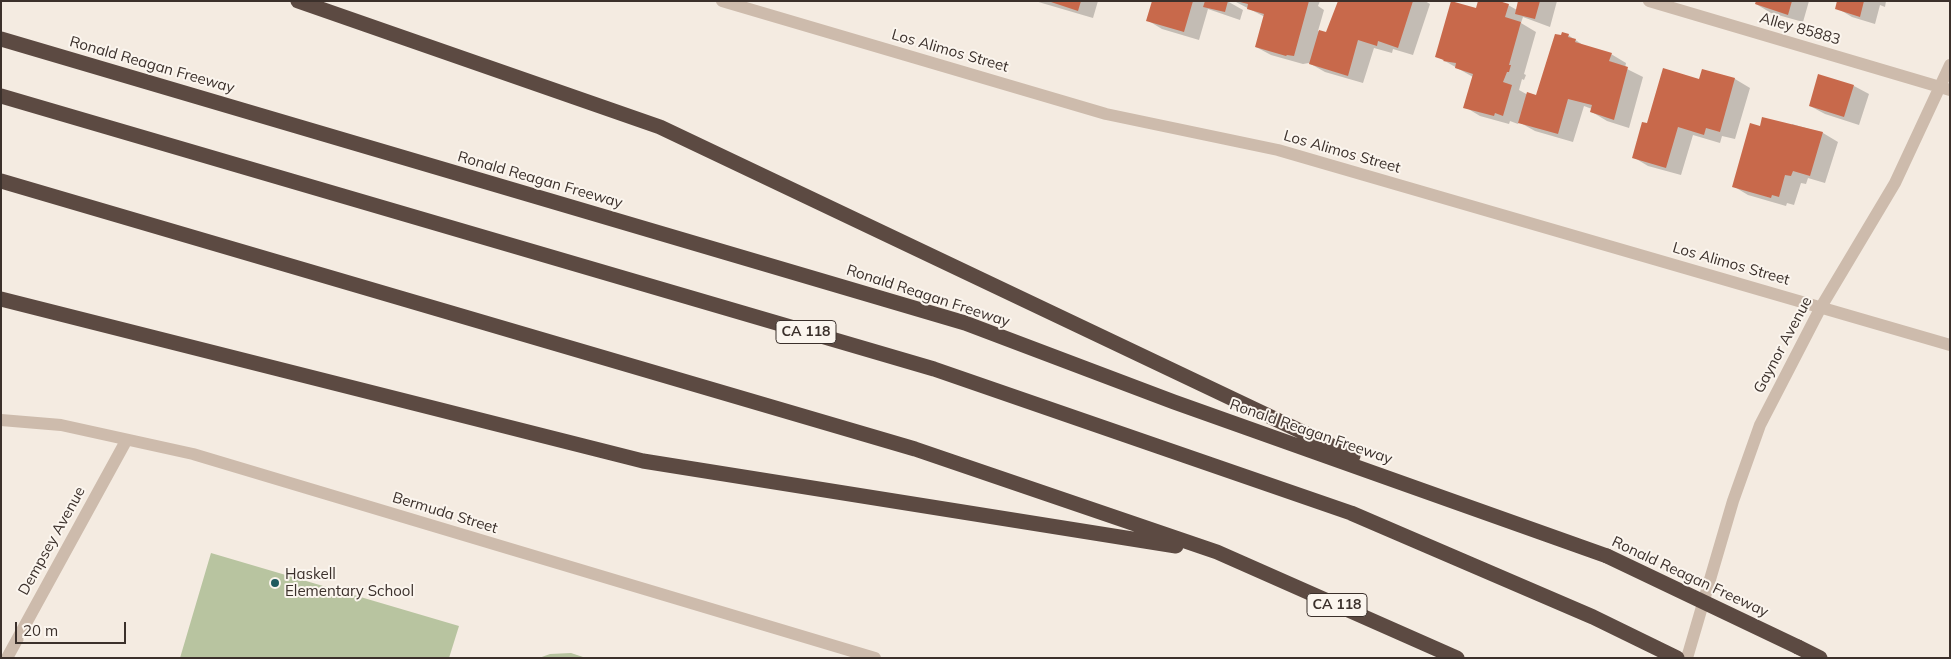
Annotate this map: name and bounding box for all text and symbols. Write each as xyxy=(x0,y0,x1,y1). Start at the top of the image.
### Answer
street label: Alley 85883 xyxy=(1758,9,1842,49)
street label: Los Alimos Street xyxy=(889,26,1011,76)
street label: Ronald Reagan Freeway xyxy=(67,33,237,97)
street label: Los Alimos Street xyxy=(1281,127,1403,177)
street label: Ronald Reagan Freeway xyxy=(455,148,625,212)
street label: Los Alimos Street xyxy=(1670,239,1792,289)
street label: Ronald Reagan Freeway xyxy=(844,261,1012,331)
street label: Gaynor Avenue xyxy=(1750,294,1816,396)
road number: CA 118 xyxy=(776,321,836,344)
street label: Ronald Reagan Freeway xyxy=(1227,396,1395,468)
street label: Dempsey Avenue xyxy=(15,484,89,598)
street label: Bermuda Street xyxy=(390,488,500,538)
street label: Ronald Reagan Freeway xyxy=(1609,533,1771,621)
place label: Haskell Elementary School xyxy=(285,565,414,600)
marker: Haskell Elementary School xyxy=(269,577,281,589)
road number: CA 118 xyxy=(1307,594,1367,616)
scale bar xyxy=(18,612,129,644)
text: 20 m xyxy=(23,621,58,640)

